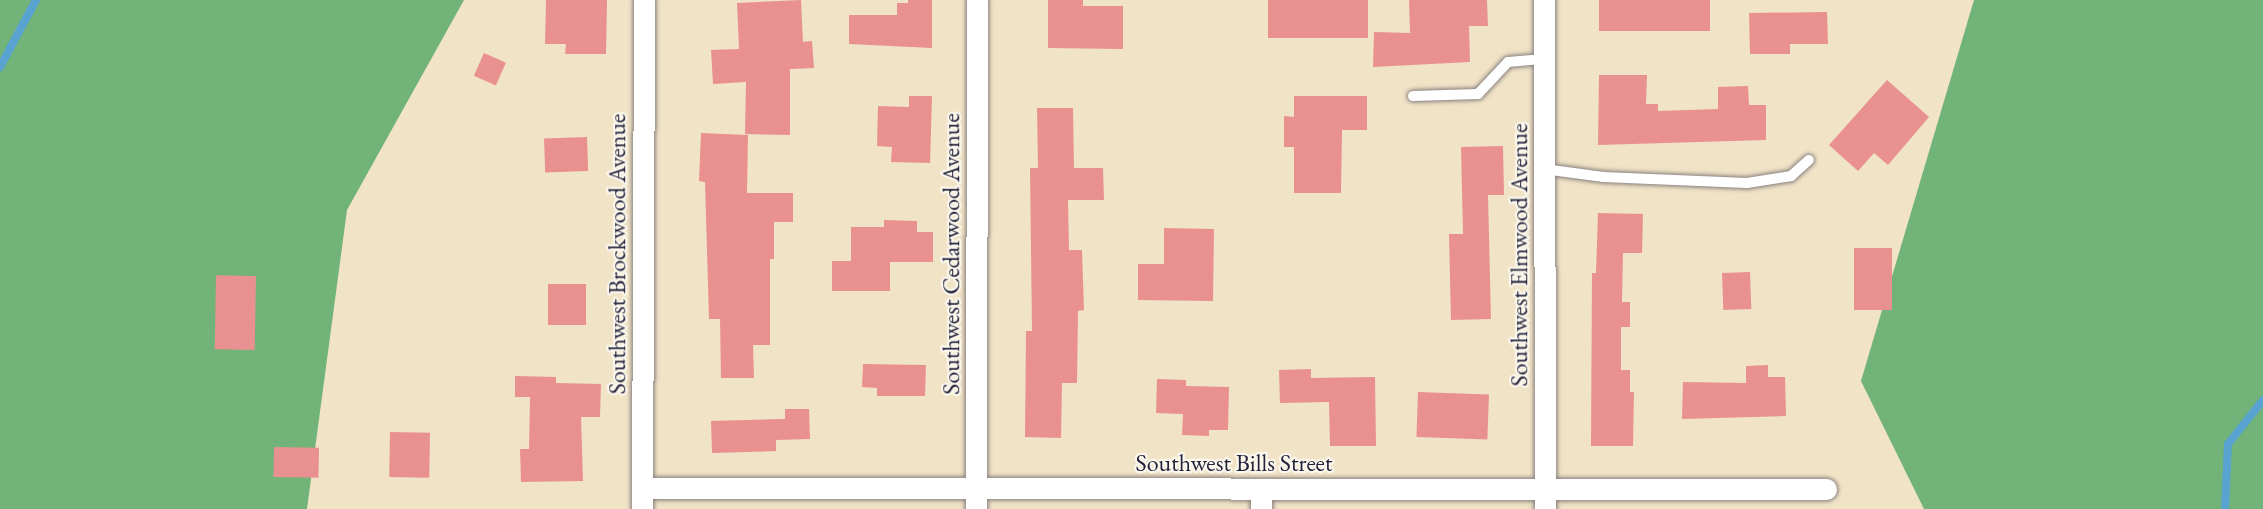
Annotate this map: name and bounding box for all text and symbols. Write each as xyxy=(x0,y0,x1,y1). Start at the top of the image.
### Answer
street label: Southwest Cedarwood Avenue xyxy=(937,113,965,395)
street label: Southwest Brockwood Avenue xyxy=(603,114,631,394)
street label: Southwest Elmwood Avenue xyxy=(1505,123,1533,387)
street label: Southwest Bills Street xyxy=(1135,449,1333,477)

